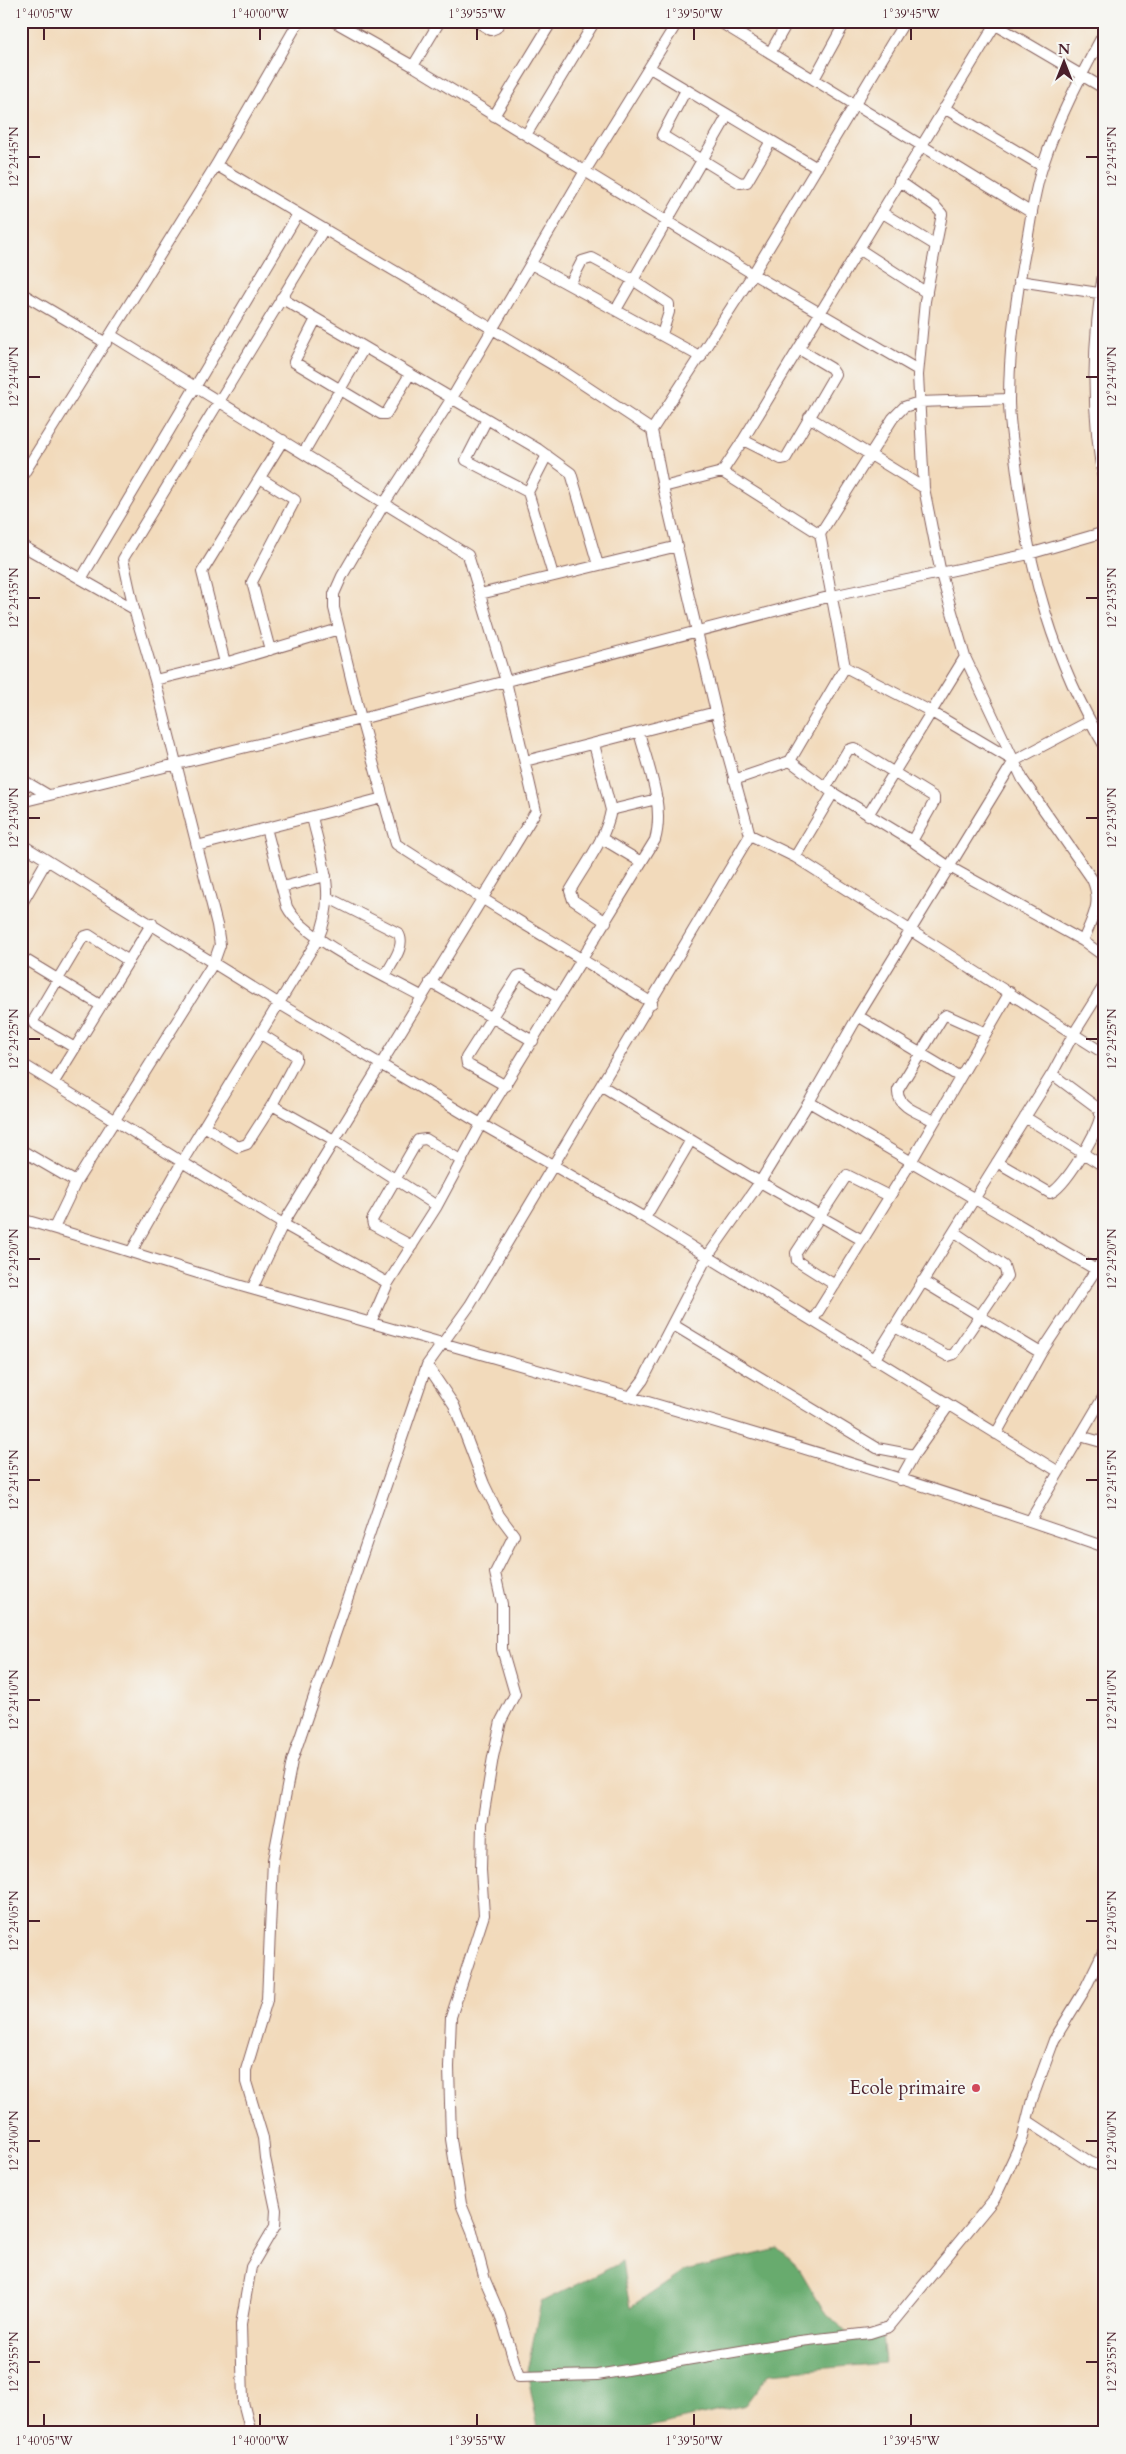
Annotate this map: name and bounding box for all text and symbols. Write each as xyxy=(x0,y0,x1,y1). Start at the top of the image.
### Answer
text: 1°40'05"W xyxy=(15,6,74,22)
text: 1°40'00"W xyxy=(231,6,290,22)
text: 1°39'55"W xyxy=(448,6,507,22)
text: 1°39'50"W xyxy=(665,6,724,22)
text: 1°39'45"W xyxy=(882,6,941,22)
north arrow xyxy=(1038,38,1088,88)
text: N xyxy=(1058,40,1070,59)
text: 12°24'45"N xyxy=(6,126,22,187)
text: 12°24'45"N xyxy=(1104,126,1120,187)
text: 12°24'40"N xyxy=(6,346,22,407)
text: 12°24'40"N xyxy=(1104,346,1120,407)
text: 12°24'35"N xyxy=(6,567,22,628)
text: 12°24'35"N xyxy=(1104,567,1120,628)
text: 12°24'30"N xyxy=(6,787,22,848)
text: 12°24'30"N xyxy=(1104,787,1120,848)
text: 12°24'25"N xyxy=(6,1008,22,1069)
text: 12°24'25"N xyxy=(1104,1008,1120,1069)
text: 12°24'20"N xyxy=(6,1228,22,1289)
text: 12°24'20"N xyxy=(1104,1228,1120,1289)
text: 12°24'15"N xyxy=(6,1449,22,1510)
text: 12°24'15"N xyxy=(1104,1449,1120,1510)
text: 12°24'10"N xyxy=(6,1669,22,1730)
text: 12°24'10"N xyxy=(1104,1669,1120,1730)
text: 12°24'05"N xyxy=(6,1890,22,1951)
text: 12°24'05"N xyxy=(1104,1890,1120,1951)
place label: Ecole primaire xyxy=(849,2075,966,2101)
marker: Ecole primaire xyxy=(970,2082,982,2094)
text: 12°24'00"N xyxy=(6,2110,22,2171)
text: 12°24'00"N xyxy=(1104,2110,1120,2171)
text: 12°23'55"N xyxy=(6,2331,22,2392)
text: 12°23'55"N xyxy=(1104,2331,1120,2392)
text: 1°40'05"W xyxy=(15,2433,74,2449)
text: 1°40'00"W xyxy=(231,2433,290,2449)
text: 1°39'55"W xyxy=(448,2433,507,2449)
text: 1°39'50"W xyxy=(665,2433,724,2449)
text: 1°39'45"W xyxy=(882,2433,941,2449)

